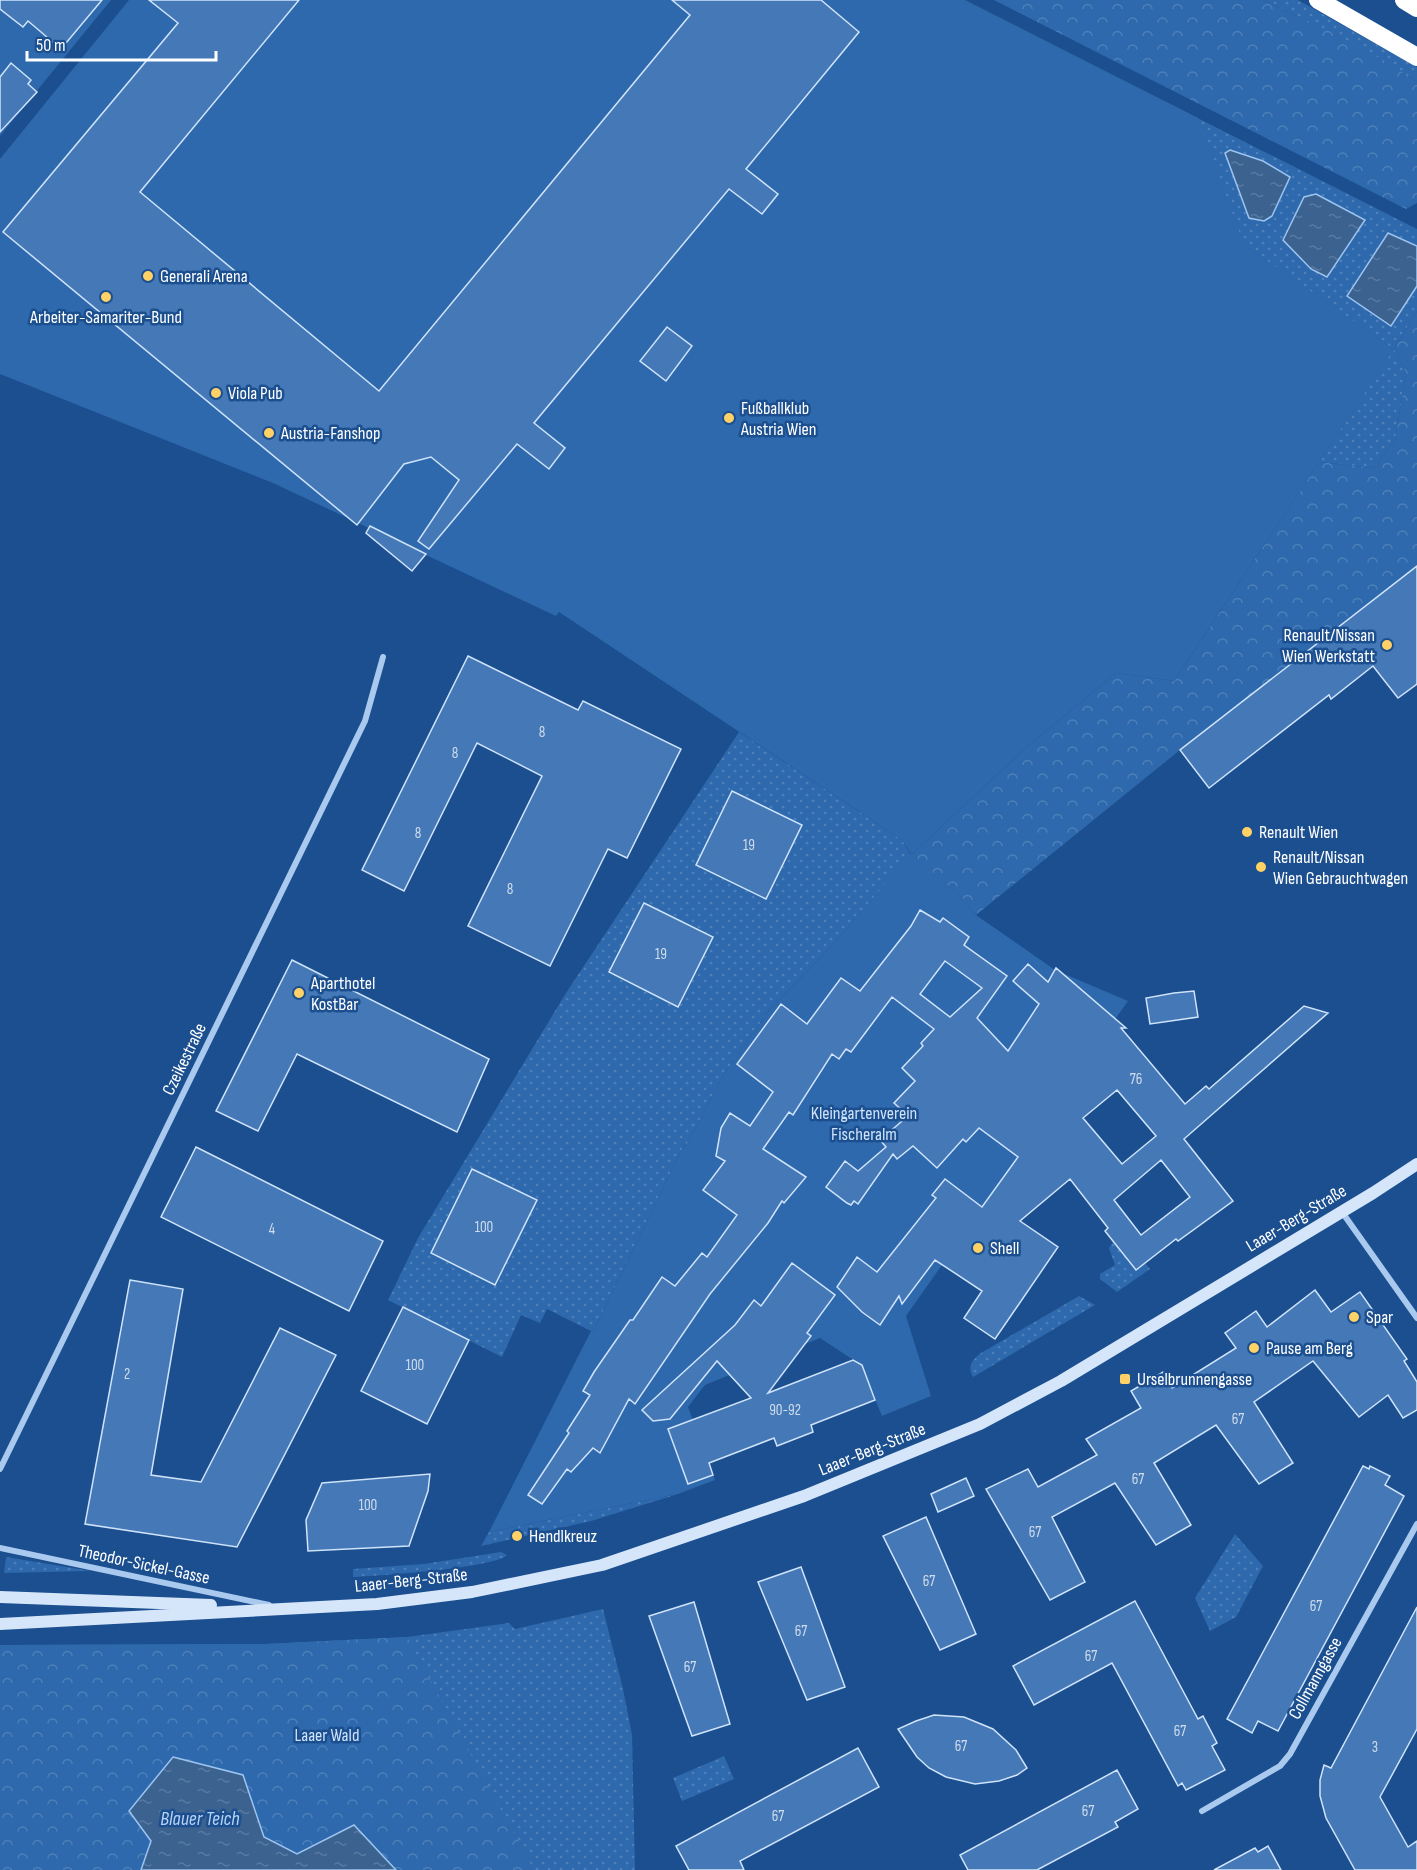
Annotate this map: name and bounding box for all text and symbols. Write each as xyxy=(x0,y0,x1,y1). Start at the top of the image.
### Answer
scale bar xyxy=(27,24,216,62)
text: 50 m xyxy=(36,35,66,56)
place label: Generali Arena xyxy=(160,266,248,287)
marker: Generali Arena xyxy=(141,269,155,283)
marker: Arbeiter-Samariter-Bund xyxy=(99,290,113,304)
place label: Arbeiter-Samariter-Bund xyxy=(29,307,182,328)
place label: Viola Pub xyxy=(228,383,283,404)
marker: Viola Pub xyxy=(209,386,223,400)
place label: Fußballklub Austria Wien xyxy=(740,398,817,440)
marker: Fußballklub Austria Wien xyxy=(722,411,736,425)
place label: Austria-Fanshop xyxy=(280,423,380,444)
marker: Austria-Fanshop xyxy=(262,426,276,440)
place label: Renault/Nissan Wien Werkstatt xyxy=(1282,625,1376,667)
marker: Renault/Nissan Wien Werkstatt xyxy=(1380,638,1394,652)
house number: 8 xyxy=(539,723,545,742)
house number: 8 xyxy=(452,744,458,763)
place label: Renault Wien xyxy=(1259,822,1338,843)
house number: 8 xyxy=(415,824,421,843)
marker: Renault Wien xyxy=(1240,825,1254,839)
house number: 19 xyxy=(743,836,755,855)
place label: Renault/Nissan Wien Gebrauchtwagen xyxy=(1273,847,1408,889)
marker: Renault/Nissan Wien Gebrauchtwagen xyxy=(1254,860,1268,874)
house number: 8 xyxy=(507,880,513,899)
house number: 19 xyxy=(655,945,667,964)
place label: Aparthotel KostBar xyxy=(310,973,375,1015)
marker: Aparthotel KostBar xyxy=(292,986,306,1000)
street label: Czeikestraße xyxy=(158,1020,211,1099)
house number: 76 xyxy=(1130,1070,1142,1089)
park label: Kleingartenverein Fischeralm xyxy=(811,1103,917,1145)
street label: Laaer-Berg-Straße xyxy=(1242,1180,1350,1257)
house number: 100 xyxy=(475,1218,493,1237)
house number: 4 xyxy=(269,1220,275,1239)
place label: Shell xyxy=(990,1238,1019,1259)
marker: Shell xyxy=(971,1241,985,1255)
place label: Spar xyxy=(1366,1307,1393,1328)
marker: Spar xyxy=(1347,1310,1361,1324)
place label: Pause am Berg xyxy=(1266,1338,1353,1359)
marker: Pause am Berg xyxy=(1247,1341,1261,1355)
house number: 100 xyxy=(406,1356,424,1375)
house number: 2 xyxy=(124,1365,130,1384)
place label: Urselbrunnengasse xyxy=(1137,1369,1252,1390)
marker: Urselbrunnengasse xyxy=(1118,1372,1132,1386)
house number: 90-92 xyxy=(769,1401,801,1420)
house number: 67 xyxy=(1232,1410,1244,1429)
street label: Laaer-Berg-Straße xyxy=(816,1419,929,1480)
house number: 67 xyxy=(1132,1470,1144,1489)
house number: 100 xyxy=(359,1496,377,1515)
house number: 67 xyxy=(1029,1523,1041,1542)
place label: Hendlkreuz xyxy=(529,1526,597,1547)
marker: Hendlkreuz xyxy=(510,1529,524,1543)
street label: Theodor-Sickel-Gasse xyxy=(76,1540,212,1589)
street label: Laaer-Berg-Straße xyxy=(354,1564,468,1597)
house number: 67 xyxy=(923,1572,935,1591)
house number: 67 xyxy=(1310,1597,1322,1616)
house number: 67 xyxy=(795,1622,807,1641)
street label: Collmanngasse xyxy=(1284,1634,1347,1723)
house number: 67 xyxy=(1085,1647,1097,1666)
house number: 67 xyxy=(684,1658,696,1677)
house number: 67 xyxy=(1174,1722,1186,1741)
park label: Laaer Wald xyxy=(295,1725,359,1746)
house number: 67 xyxy=(955,1737,967,1756)
house number: 3 xyxy=(1372,1738,1378,1757)
house number: 67 xyxy=(1082,1802,1094,1821)
water label: Blauer Teich xyxy=(160,1807,240,1831)
house number: 67 xyxy=(772,1807,784,1826)

